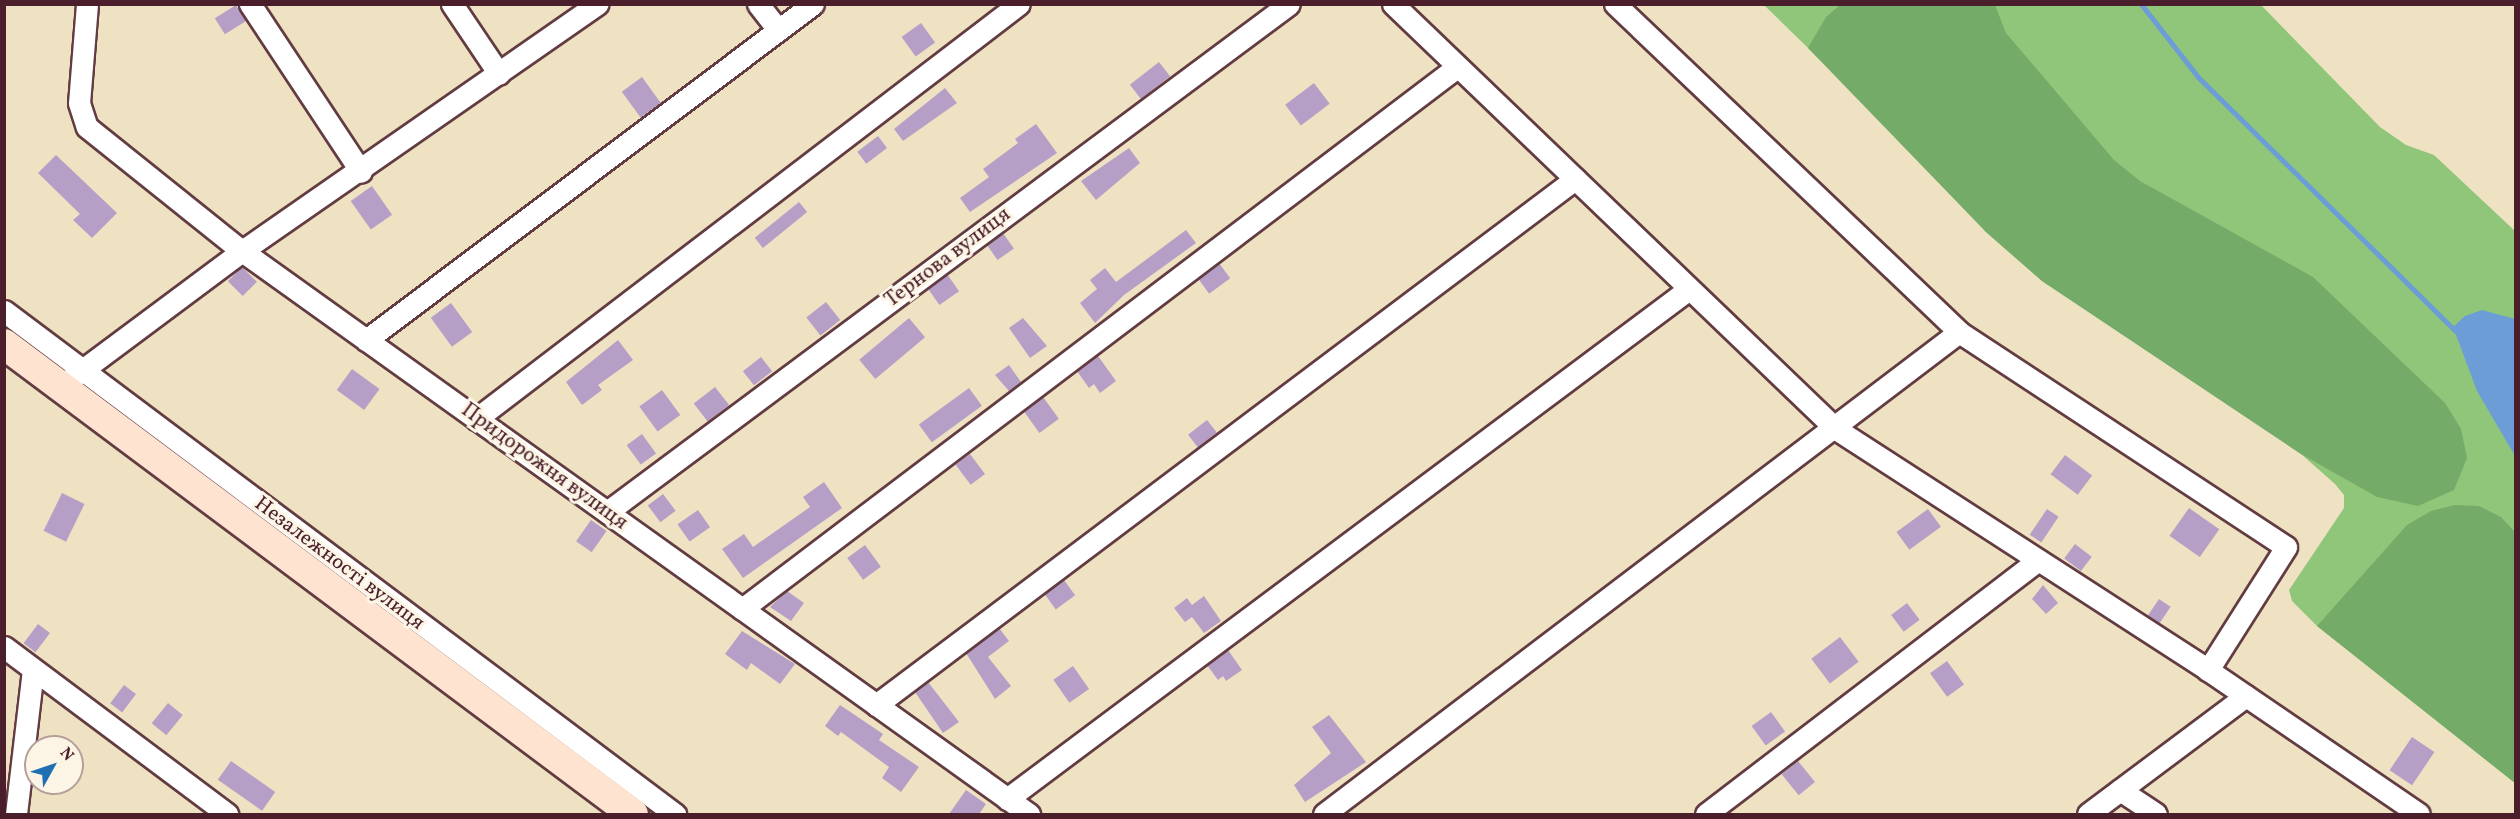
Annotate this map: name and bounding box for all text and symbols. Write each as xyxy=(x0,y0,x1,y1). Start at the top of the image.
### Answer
street label: Тернова вулиця xyxy=(880,203,1016,313)
street label: Придорожня вулиця xyxy=(456,398,632,536)
street label: Незалежності вулиця xyxy=(249,492,429,636)
north arrow xyxy=(24,735,84,795)
text: N xyxy=(54,743,78,766)

